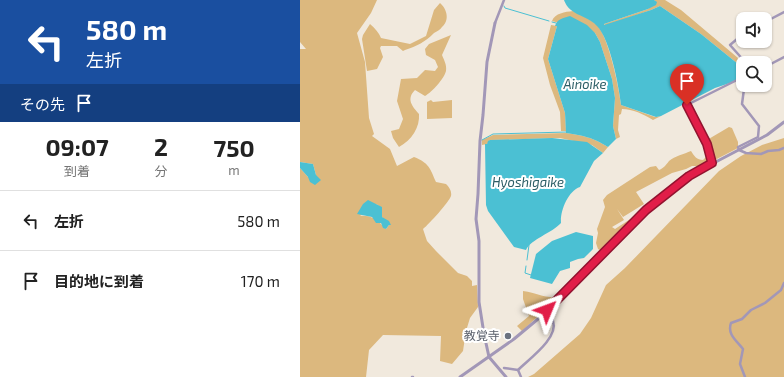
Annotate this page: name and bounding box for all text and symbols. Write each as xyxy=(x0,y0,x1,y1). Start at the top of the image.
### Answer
text: 580 m xyxy=(86,12,167,46)
map controls xyxy=(736,12,772,92)
button: sound xyxy=(736,12,772,48)
icon: left xyxy=(20,16,72,68)
text: 左折 xyxy=(86,49,122,71)
button: search xyxy=(736,56,772,92)
pin xyxy=(670,64,704,105)
icon: arrive xyxy=(676,70,698,92)
water label: Ainoike xyxy=(563,76,606,92)
icon: arrive xyxy=(73,92,95,114)
text: その先 xyxy=(20,95,65,113)
text: 09:07 xyxy=(45,132,109,161)
text: 2 xyxy=(154,132,168,161)
text: 750 xyxy=(213,133,255,162)
text: m xyxy=(228,162,240,178)
text: 到着 xyxy=(64,163,90,179)
text: 分 xyxy=(155,163,168,179)
water label: Hyoshigaike xyxy=(492,174,564,190)
icon: left xyxy=(20,210,42,232)
text: 左折 xyxy=(54,212,84,230)
text: 580 m xyxy=(237,212,280,230)
icon: arrive xyxy=(20,270,42,292)
text: 目的地に到着 xyxy=(54,272,144,290)
text: 170 m xyxy=(241,272,280,290)
position arrow xyxy=(526,289,568,331)
place label: 教覚寺 xyxy=(464,328,500,342)
marker: 教覚寺 xyxy=(503,331,513,341)

